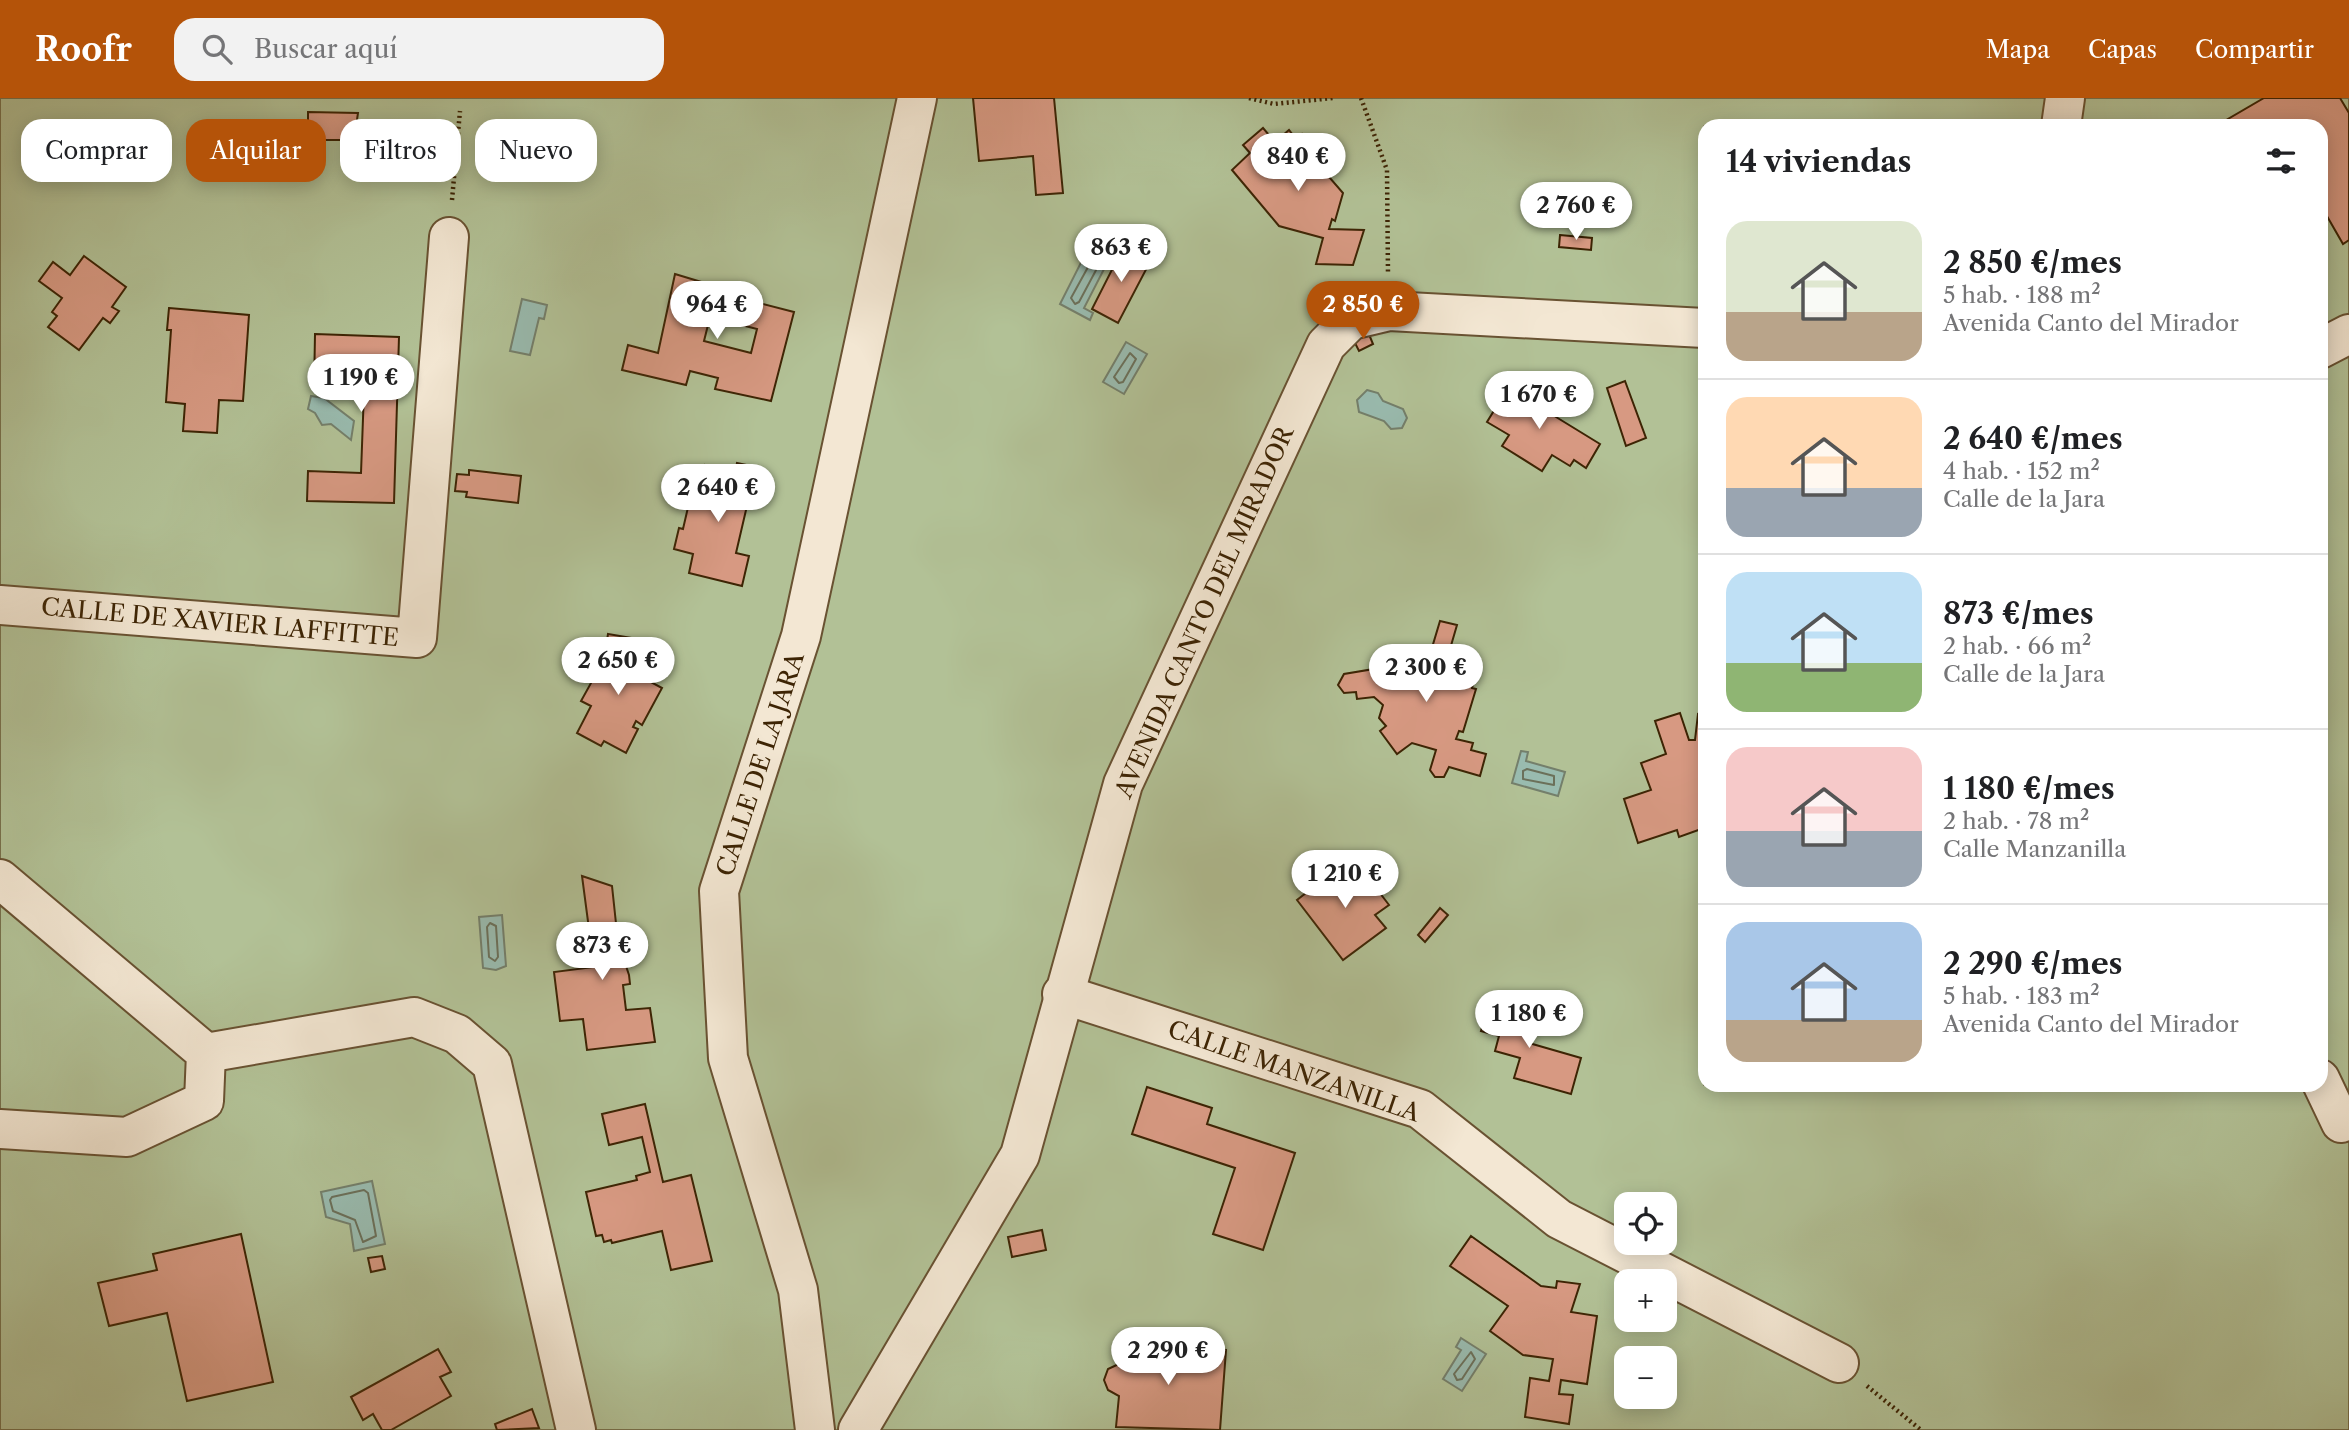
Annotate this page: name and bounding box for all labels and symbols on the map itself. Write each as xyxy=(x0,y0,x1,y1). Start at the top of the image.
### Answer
pin: 840 € xyxy=(1249,134,1347,193)
pin: 2 760 € xyxy=(1511,183,1641,242)
pin: 863 € xyxy=(1072,225,1170,284)
pin: 964 € xyxy=(668,282,766,341)
pin: 2 850 € xyxy=(1298,282,1428,341)
pin: 1 190 € xyxy=(296,354,426,414)
pin: 1 670 € xyxy=(1474,372,1604,431)
street label: AVENIDA CANTO DEL MIRADOR xyxy=(1108,420,1300,803)
pin: 2 640 € xyxy=(653,464,783,524)
street label: CALLE DE XAVIER LAFFITTE xyxy=(40,592,400,652)
pin: 2 650 € xyxy=(553,638,683,697)
pin: 2 300 € xyxy=(1361,644,1491,704)
street label: CALLE DE LA JARA xyxy=(710,647,810,880)
pin: 1 210 € xyxy=(1280,850,1410,910)
pin: 873 € xyxy=(553,922,651,982)
pin: 1 180 € xyxy=(1464,990,1594,1050)
street label: CALLE MANZANILLA xyxy=(1164,1014,1425,1128)
pin: 2 290 € xyxy=(1103,1328,1233,1387)

